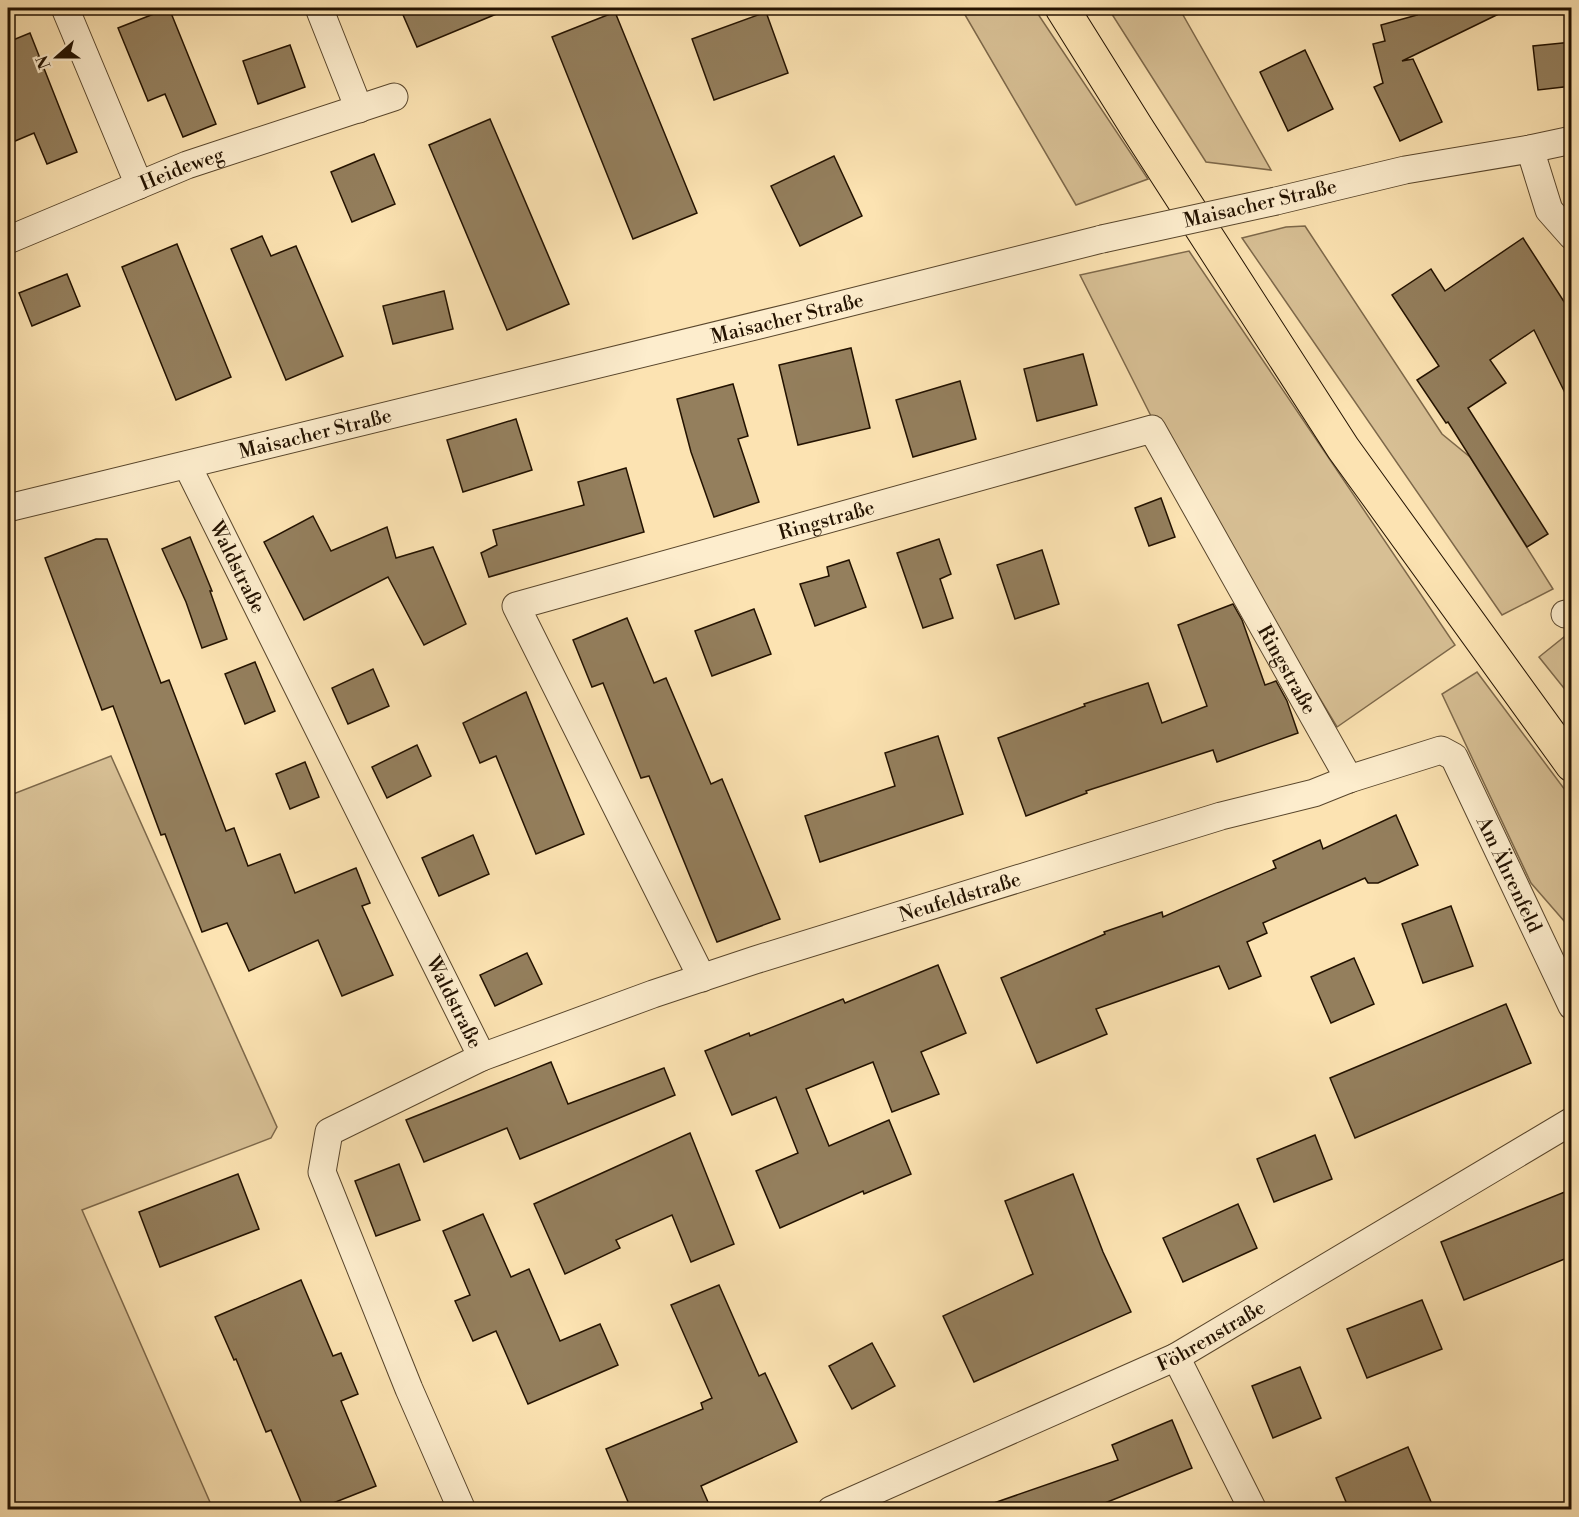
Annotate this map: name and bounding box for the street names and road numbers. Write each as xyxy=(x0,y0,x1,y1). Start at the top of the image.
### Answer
street label: Heideweg xyxy=(136,142,228,197)
street label: Maisacher Straße xyxy=(1181,175,1339,234)
street label: Maisacher Straße xyxy=(708,288,867,350)
street label: Maisacher Straße xyxy=(236,404,394,465)
street label: Ringstraße xyxy=(776,496,878,546)
street label: Waldstraße xyxy=(202,516,270,618)
street label: Ringstraße xyxy=(1251,621,1321,719)
street label: Am Ährenfeld xyxy=(1470,812,1547,938)
street label: Neufeldstraße xyxy=(896,868,1024,929)
street label: Waldstraße xyxy=(419,951,487,1053)
street label: Föhrenstraße xyxy=(1153,1296,1270,1378)

